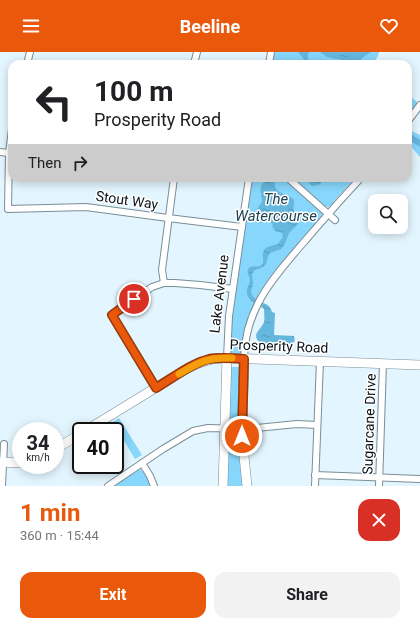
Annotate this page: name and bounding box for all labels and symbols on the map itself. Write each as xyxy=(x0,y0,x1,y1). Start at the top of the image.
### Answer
street label: Stout Way xyxy=(95,188,160,212)
water label: The Watercourse xyxy=(235,190,317,225)
street label: Lake Avenue xyxy=(206,254,232,334)
pin xyxy=(117,282,151,316)
street label: Prosperity Road xyxy=(229,336,329,356)
street label: Sugarcane Drive xyxy=(359,373,379,475)
position arrow xyxy=(221,415,263,457)
speed limit sign: 40 xyxy=(72,422,124,474)

